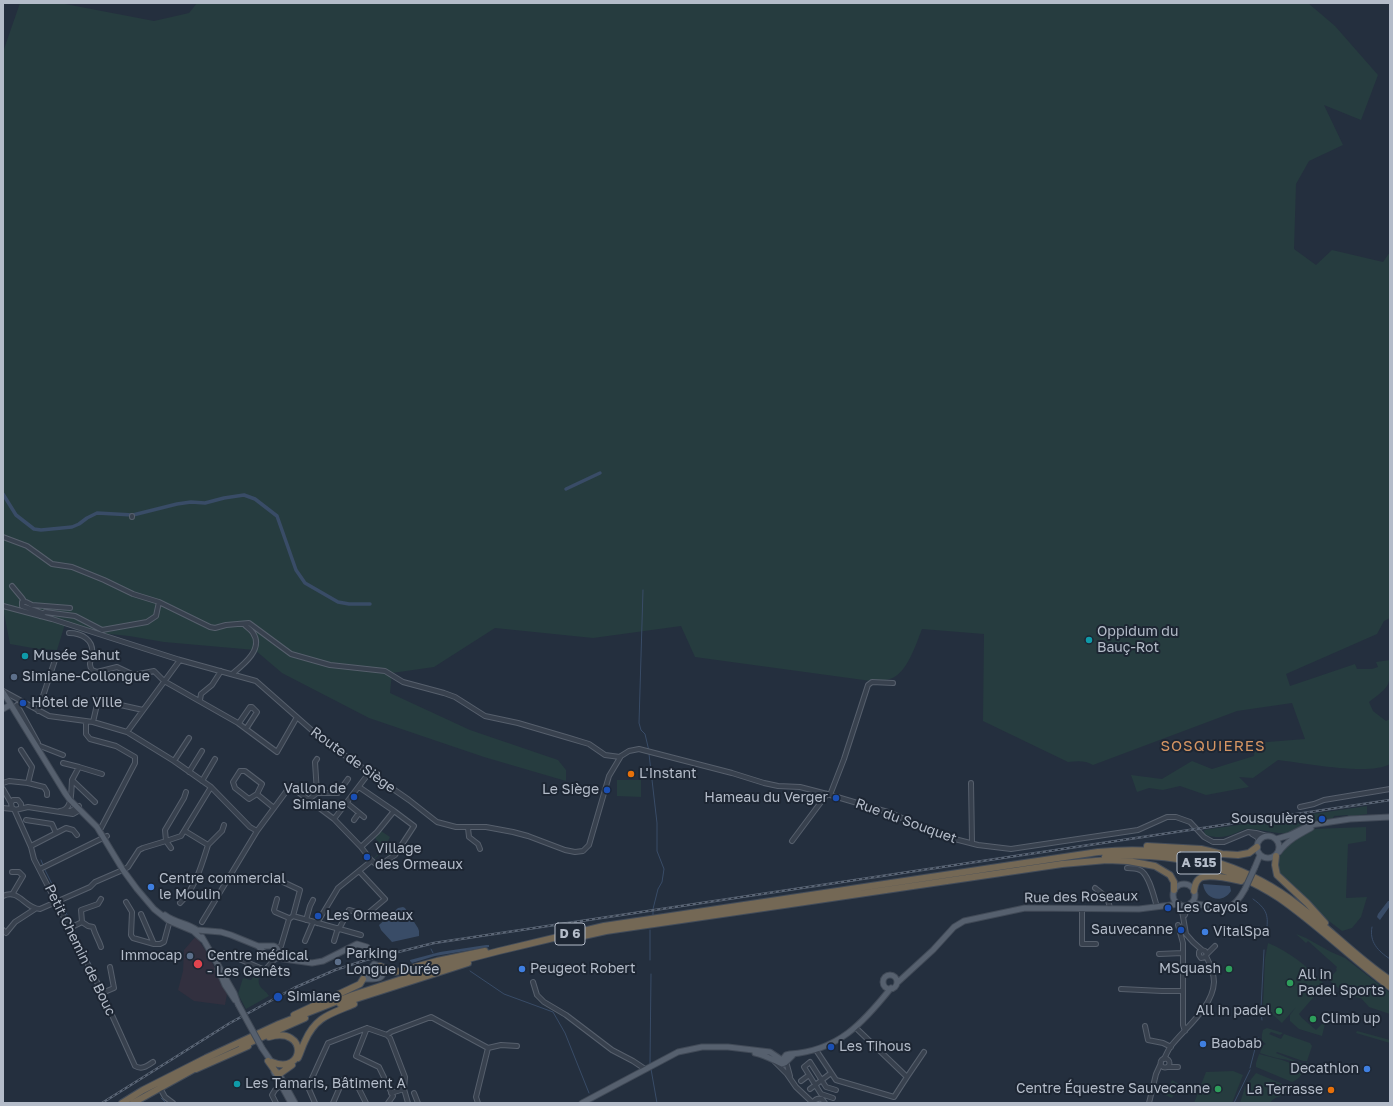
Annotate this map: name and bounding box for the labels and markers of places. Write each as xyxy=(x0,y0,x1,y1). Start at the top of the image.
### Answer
place label: Oppidum du Bauç-Rot xyxy=(1097,624,1178,656)
marker: Oppidum du Bauç-Rot xyxy=(1084,635,1094,645)
place label: Musée Sahut xyxy=(33,648,120,664)
marker: Musée Sahut xyxy=(20,651,30,661)
place label: Simiane-Collongue xyxy=(22,669,150,685)
marker: Simiane-Collongue xyxy=(9,672,19,682)
place label: Hôtel de Ville xyxy=(31,695,122,711)
marker: Hôtel de Ville xyxy=(18,698,28,708)
place label: L'Instant xyxy=(639,766,697,782)
marker: L'Instant xyxy=(626,769,636,779)
place label: Vallon de Simiane xyxy=(283,781,346,814)
place label: Le Siège xyxy=(542,782,599,798)
marker: Le Siège xyxy=(602,785,612,795)
place label: Hameau du Verger xyxy=(704,790,828,806)
marker: Vallon de Simiane xyxy=(349,792,359,802)
marker: Hameau du Verger xyxy=(831,793,841,803)
place label: Sousquières xyxy=(1231,811,1314,827)
marker: Sousquières xyxy=(1317,814,1327,824)
place label: Village des Ormeaux xyxy=(375,841,463,874)
marker: Village des Ormeaux xyxy=(362,852,372,862)
place label: Centre commercial le Moulin xyxy=(159,871,286,904)
marker: Centre commercial le Moulin xyxy=(146,882,156,892)
place label: Les Cayols xyxy=(1176,900,1248,916)
marker: Les Cayols xyxy=(1163,903,1173,913)
place label: Les Ormeaux xyxy=(326,908,413,924)
marker: Les Ormeaux xyxy=(313,911,323,921)
place label: Sauvecanne xyxy=(1091,922,1173,938)
place label: VitalSpa xyxy=(1213,924,1270,940)
marker: Sauvecanne xyxy=(1176,925,1186,935)
marker: VitalSpa xyxy=(1200,927,1210,937)
place label: Parking Longue Durée xyxy=(346,946,439,978)
place label: Immocap xyxy=(120,948,182,964)
place label: Centre médical - Les Genêts xyxy=(207,948,309,980)
marker: Immocap xyxy=(185,951,195,961)
marker: Parking Longue Durée xyxy=(333,957,343,967)
marker: Centre médical - Les Genêts xyxy=(192,958,204,970)
place label: Peugeot Robert xyxy=(530,961,636,977)
place label: MSquash xyxy=(1159,961,1221,977)
marker: Peugeot Robert xyxy=(517,964,527,974)
marker: MSquash xyxy=(1224,964,1234,974)
place label: All in Padel Sports xyxy=(1298,967,1384,1000)
marker: All in Padel Sports xyxy=(1285,978,1295,988)
place label: Simiane xyxy=(287,989,340,1005)
marker: Simiane xyxy=(272,991,284,1003)
place label: All in padel xyxy=(1196,1003,1271,1019)
marker: All in padel xyxy=(1274,1006,1284,1016)
place label: Climb up xyxy=(1321,1011,1380,1027)
marker: Climb up xyxy=(1308,1014,1318,1024)
place label: Baobab xyxy=(1211,1036,1262,1052)
place label: Les Tihous xyxy=(839,1039,911,1055)
marker: Baobab xyxy=(1198,1039,1208,1049)
marker: Les Tihous xyxy=(826,1042,836,1052)
place label: Decathlon xyxy=(1290,1061,1359,1077)
marker: Decathlon xyxy=(1362,1064,1372,1074)
place label: Les Tamaris, Bâtiment A xyxy=(245,1076,406,1092)
marker: Les Tamaris, Bâtiment A xyxy=(232,1079,242,1089)
place label: Centre Équestre Sauvecanne xyxy=(1016,1081,1210,1097)
place label: La Terrasse xyxy=(1246,1082,1323,1098)
marker: Centre Équestre Sauvecanne xyxy=(1213,1084,1223,1094)
marker: La Terrasse xyxy=(1326,1085,1336,1095)

